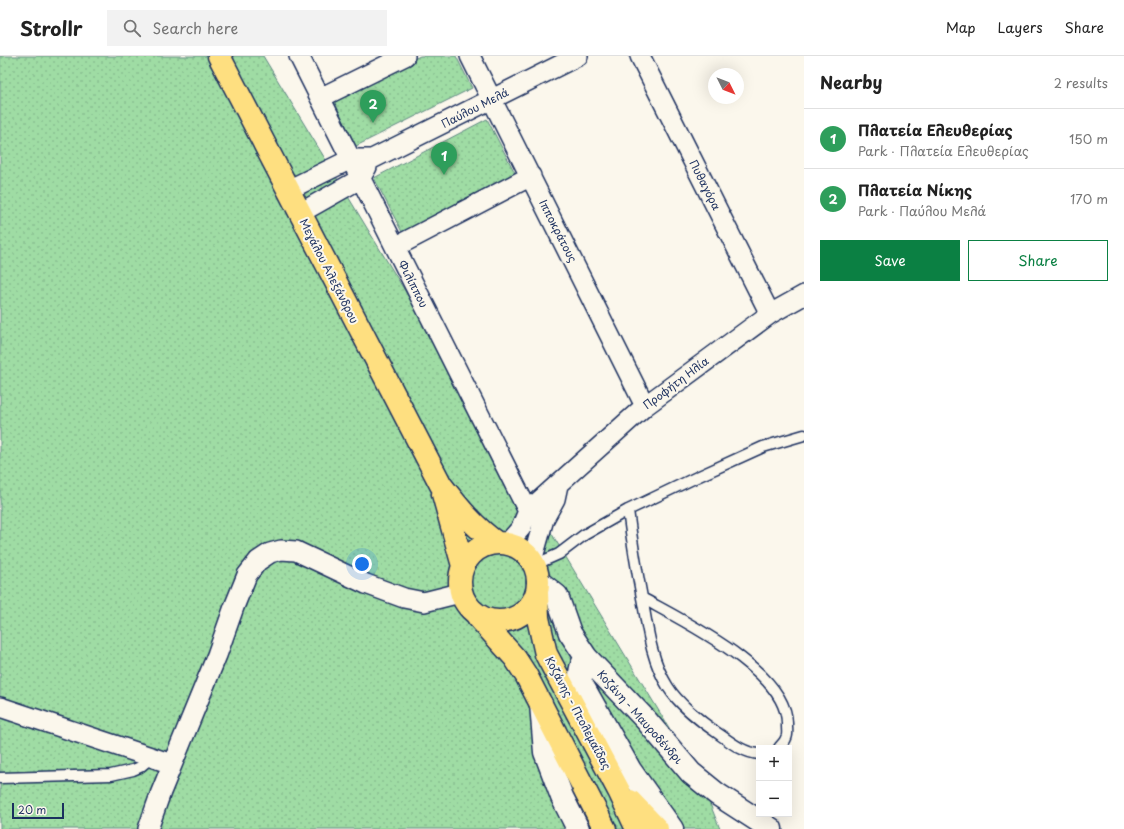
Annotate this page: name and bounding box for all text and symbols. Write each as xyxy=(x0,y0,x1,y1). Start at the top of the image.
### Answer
search box xyxy=(107,10,387,46)
text: Strollr xyxy=(20,14,83,42)
text: Search here xyxy=(153,16,238,39)
icon: search xyxy=(121,17,143,39)
text: Map xyxy=(946,17,976,38)
text: Layers xyxy=(998,17,1043,38)
text: Share xyxy=(1065,17,1104,38)
north arrow xyxy=(708,68,744,104)
text: Nearby xyxy=(820,69,882,95)
text: 2 results xyxy=(1054,73,1108,92)
street label: Παύλου Μελά xyxy=(438,83,511,132)
pin: 2 xyxy=(360,90,386,123)
text: Πλατεία Ελευθερίας xyxy=(858,118,1013,141)
text: 1 xyxy=(830,129,836,148)
text: 150 m xyxy=(1069,129,1108,148)
text: Park · Πλατεία Ελευθερίας xyxy=(858,141,1029,160)
pin: 1 xyxy=(431,142,457,175)
street label: Πυθαγόρα xyxy=(686,157,725,213)
text: Πλατεία Νίκης xyxy=(858,178,972,201)
text: 2 xyxy=(828,189,838,208)
text: 170 m xyxy=(1070,189,1108,208)
street label: Ιπποκράτους xyxy=(535,196,582,266)
text: Park · Παύλου Μελά xyxy=(858,201,986,220)
street label: Μεγάλου Αλεξάνδρου xyxy=(296,215,363,326)
button: Save xyxy=(820,240,960,281)
button: Share xyxy=(968,240,1108,281)
street label: Φιλίππου xyxy=(394,257,433,310)
street label: Προφήτη Ηλία xyxy=(639,352,712,413)
your location xyxy=(352,554,372,574)
street label: Κοζάνης - Πτολεμαΐδας xyxy=(541,653,616,773)
street label: Κοζάνη - Μαυροδένδρι xyxy=(593,666,687,767)
map controls xyxy=(756,745,792,817)
button: + xyxy=(756,745,792,781)
button: − xyxy=(756,781,792,817)
scale bar xyxy=(12,801,64,820)
text: 20 m xyxy=(18,801,46,818)

